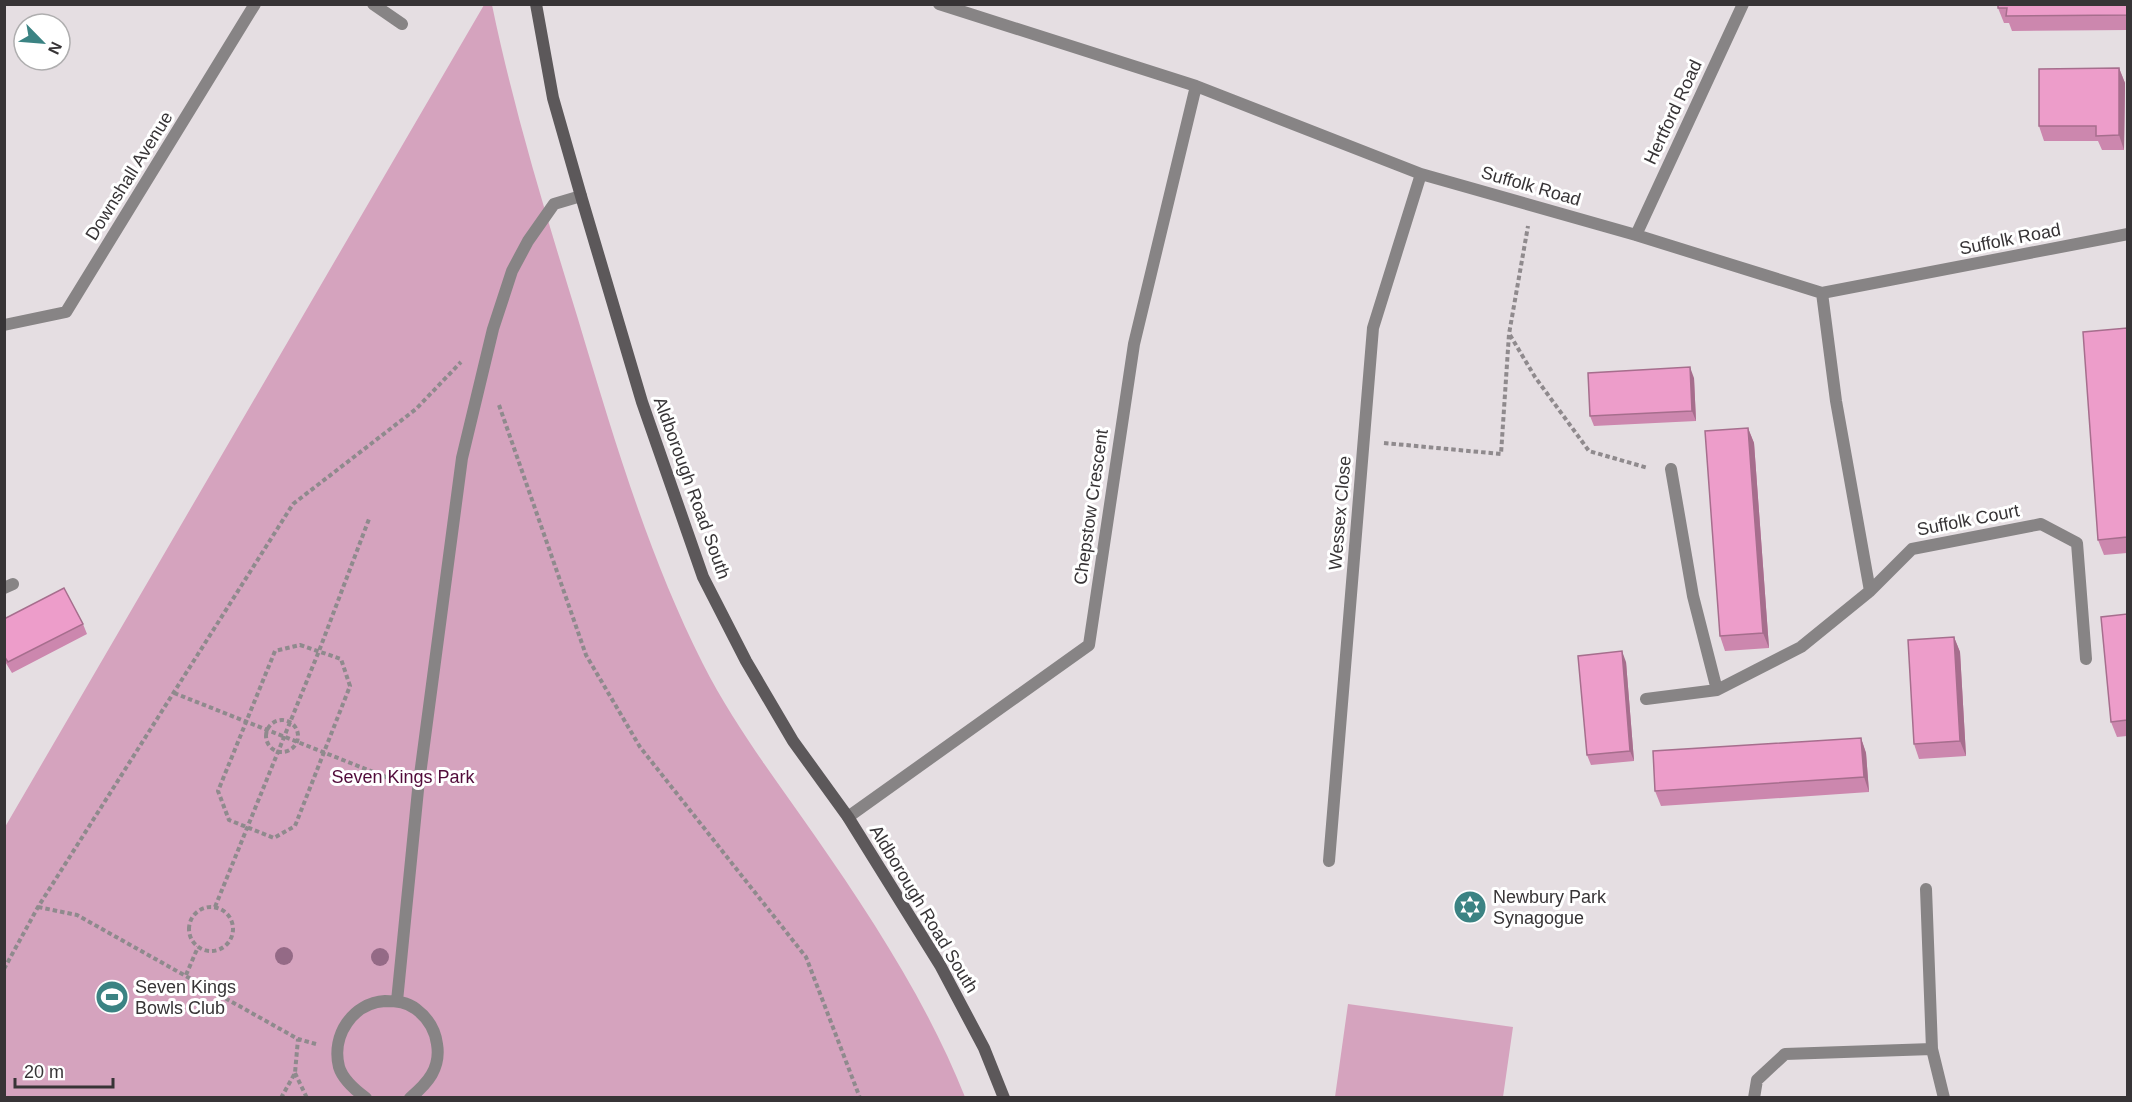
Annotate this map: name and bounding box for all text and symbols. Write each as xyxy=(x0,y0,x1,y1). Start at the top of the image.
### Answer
north arrow xyxy=(12,12,72,72)
text: N xyxy=(45,39,65,57)
street label: Hertford Road xyxy=(1640,57,1706,167)
street label: Downshall Avenue xyxy=(81,108,177,244)
street label: Suffolk Road xyxy=(1479,162,1583,210)
street label: Suffolk Road xyxy=(1958,219,2062,259)
street label: Aldborough Road South xyxy=(650,394,734,582)
street label: Chepstow Crescent xyxy=(1070,428,1112,586)
street label: Wessex Close xyxy=(1325,455,1355,571)
street label: Suffolk Court xyxy=(1915,500,2021,540)
park label: Seven Kings Park xyxy=(331,767,476,787)
street label: Aldborough Road South xyxy=(866,821,982,997)
place label: Newbury Park Synagogue xyxy=(1493,887,1607,928)
synagogue icon: Newbury Park Synagogue xyxy=(1452,889,1488,925)
place label: Seven Kings Bowls Club xyxy=(135,977,236,1018)
sports icon: Seven Kings Bowls Club xyxy=(94,979,130,1015)
scale bar xyxy=(15,1051,112,1089)
text: 20 m xyxy=(24,1062,64,1082)

